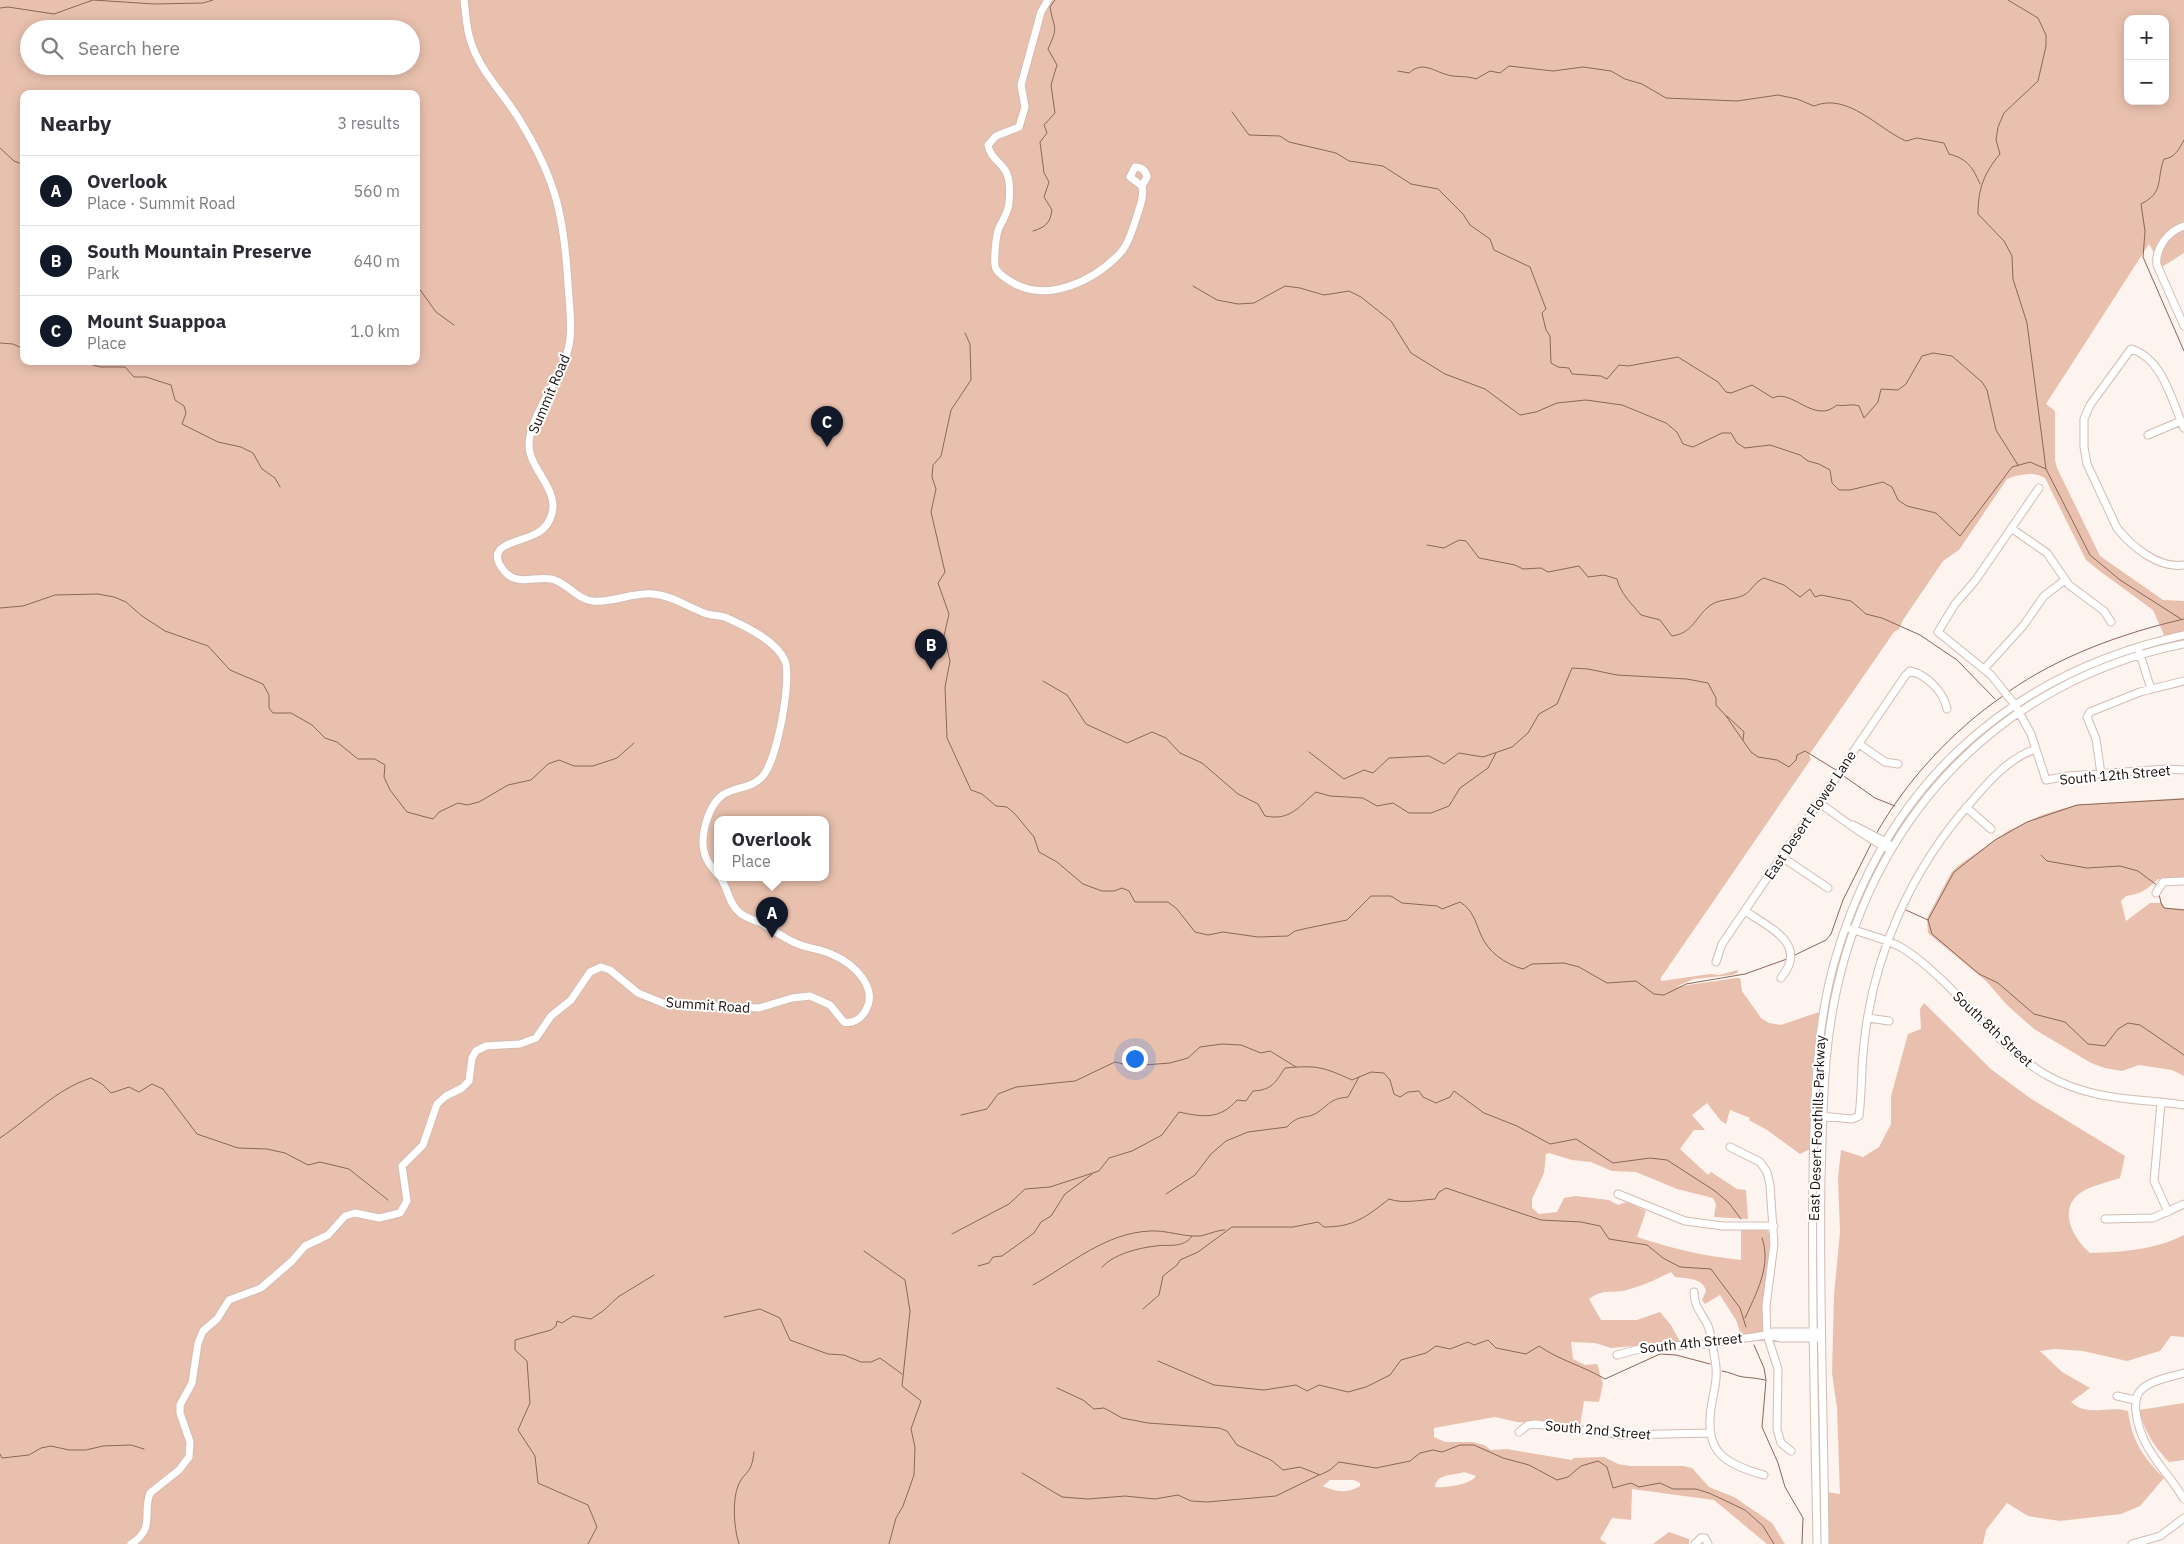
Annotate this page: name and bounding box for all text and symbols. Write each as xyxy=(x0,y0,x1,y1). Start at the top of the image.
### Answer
map controls xyxy=(2124,15,2169,105)
button: + xyxy=(2124,15,2169,60)
search box xyxy=(20,20,420,75)
icon: search xyxy=(38,34,66,62)
text: Search here xyxy=(78,36,180,60)
button: − xyxy=(2124,60,2169,105)
text: Nearby xyxy=(40,109,111,137)
text: 3 results xyxy=(337,113,400,133)
text: Overlook xyxy=(87,169,167,193)
text: A xyxy=(51,181,61,201)
text: 560 m xyxy=(353,181,400,201)
text: Place · Summit Road xyxy=(87,193,236,213)
text: South Mountain Preserve xyxy=(87,239,312,263)
text: B xyxy=(51,251,61,271)
text: 640 m xyxy=(353,251,400,271)
text: Park xyxy=(87,263,119,283)
text: Mount Suappoa xyxy=(87,309,226,333)
text: C xyxy=(51,321,61,341)
text: 1.0 km xyxy=(350,321,400,341)
text: Place xyxy=(87,333,126,353)
street label: Summit Road xyxy=(524,352,574,436)
pin: C xyxy=(811,406,843,447)
pin: B xyxy=(915,629,947,670)
street label: East Desert Flower Lane xyxy=(1760,747,1860,883)
street label: South 12th Street xyxy=(2059,761,2171,789)
popup xyxy=(714,816,829,881)
text: Overlook xyxy=(731,827,812,851)
text: Place xyxy=(731,851,771,871)
pin: A xyxy=(756,897,788,938)
street label: South 8th Street xyxy=(1949,987,2037,1071)
street label: Summit Road xyxy=(665,993,751,1017)
street label: East Desert Foothills Parkway xyxy=(1805,1035,1829,1221)
your location xyxy=(1122,1046,1148,1072)
street label: South 4th Street xyxy=(1639,1329,1743,1357)
street label: South 2nd Street xyxy=(1544,1416,1652,1444)

